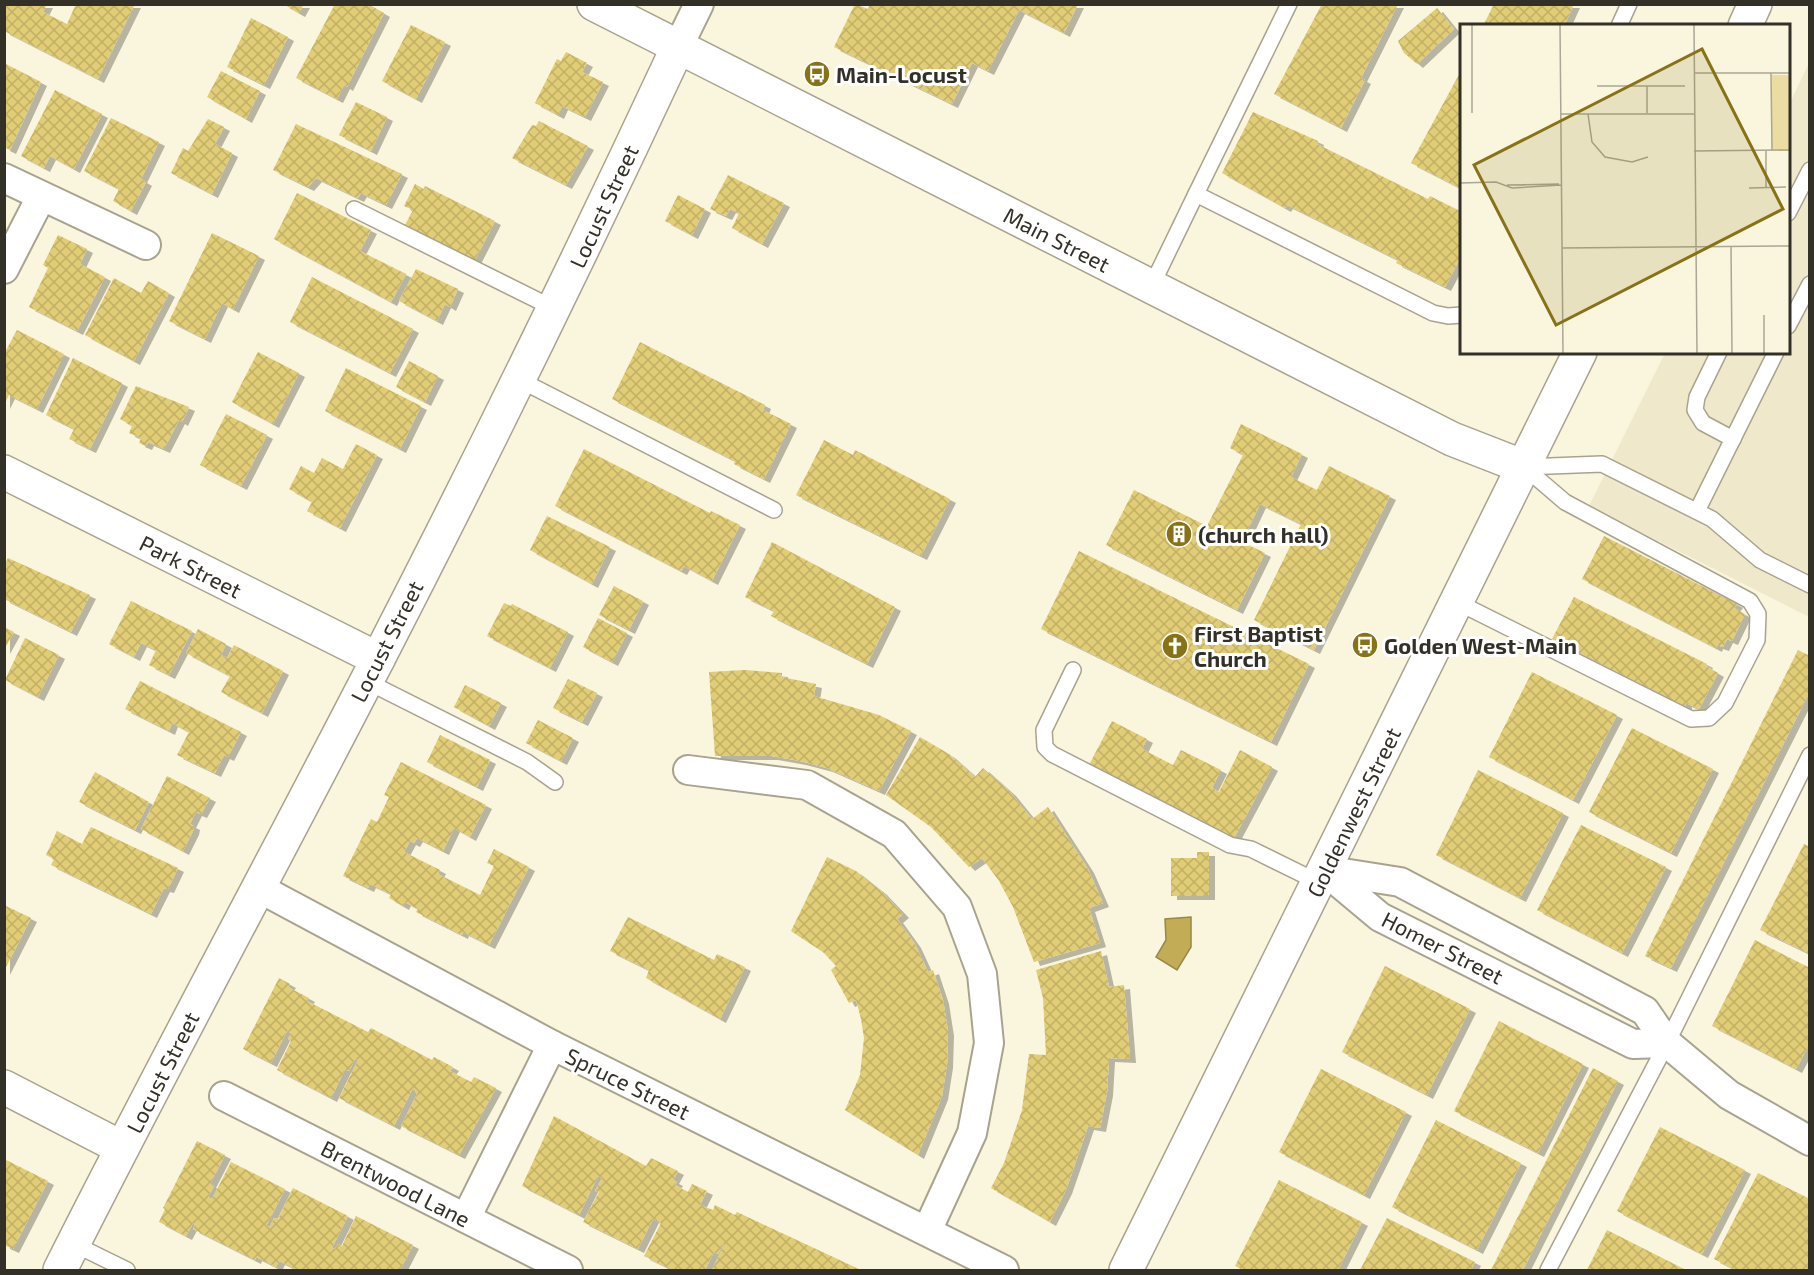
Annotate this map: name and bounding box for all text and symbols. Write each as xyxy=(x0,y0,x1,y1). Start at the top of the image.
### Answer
inset map xyxy=(1460,24,1790,354)
bus stop icon: Main-Locust xyxy=(802,59,832,89)
place label: Main-Locust xyxy=(836,61,967,87)
street label: Locust Street xyxy=(563,140,643,272)
street label: Main Street xyxy=(1000,201,1114,277)
building icon: (church hall) xyxy=(1164,519,1194,549)
place label: (church hall) xyxy=(1198,521,1329,547)
street label: Park Street xyxy=(136,529,246,603)
street label: Locust Street xyxy=(344,576,428,706)
place label: First Baptist Church xyxy=(1194,620,1323,671)
bus stop icon: Golden West-Main xyxy=(1350,630,1380,660)
church icon: First Baptist Church xyxy=(1160,631,1190,661)
place label: Golden West-Main xyxy=(1384,632,1577,658)
street label: Goldenwest Street xyxy=(1301,723,1405,901)
street label: Homer Street xyxy=(1378,905,1508,989)
street label: Locust Street xyxy=(120,1007,204,1137)
street label: Spruce Street xyxy=(562,1042,694,1124)
street label: Brentwood Lane xyxy=(317,1134,475,1232)

